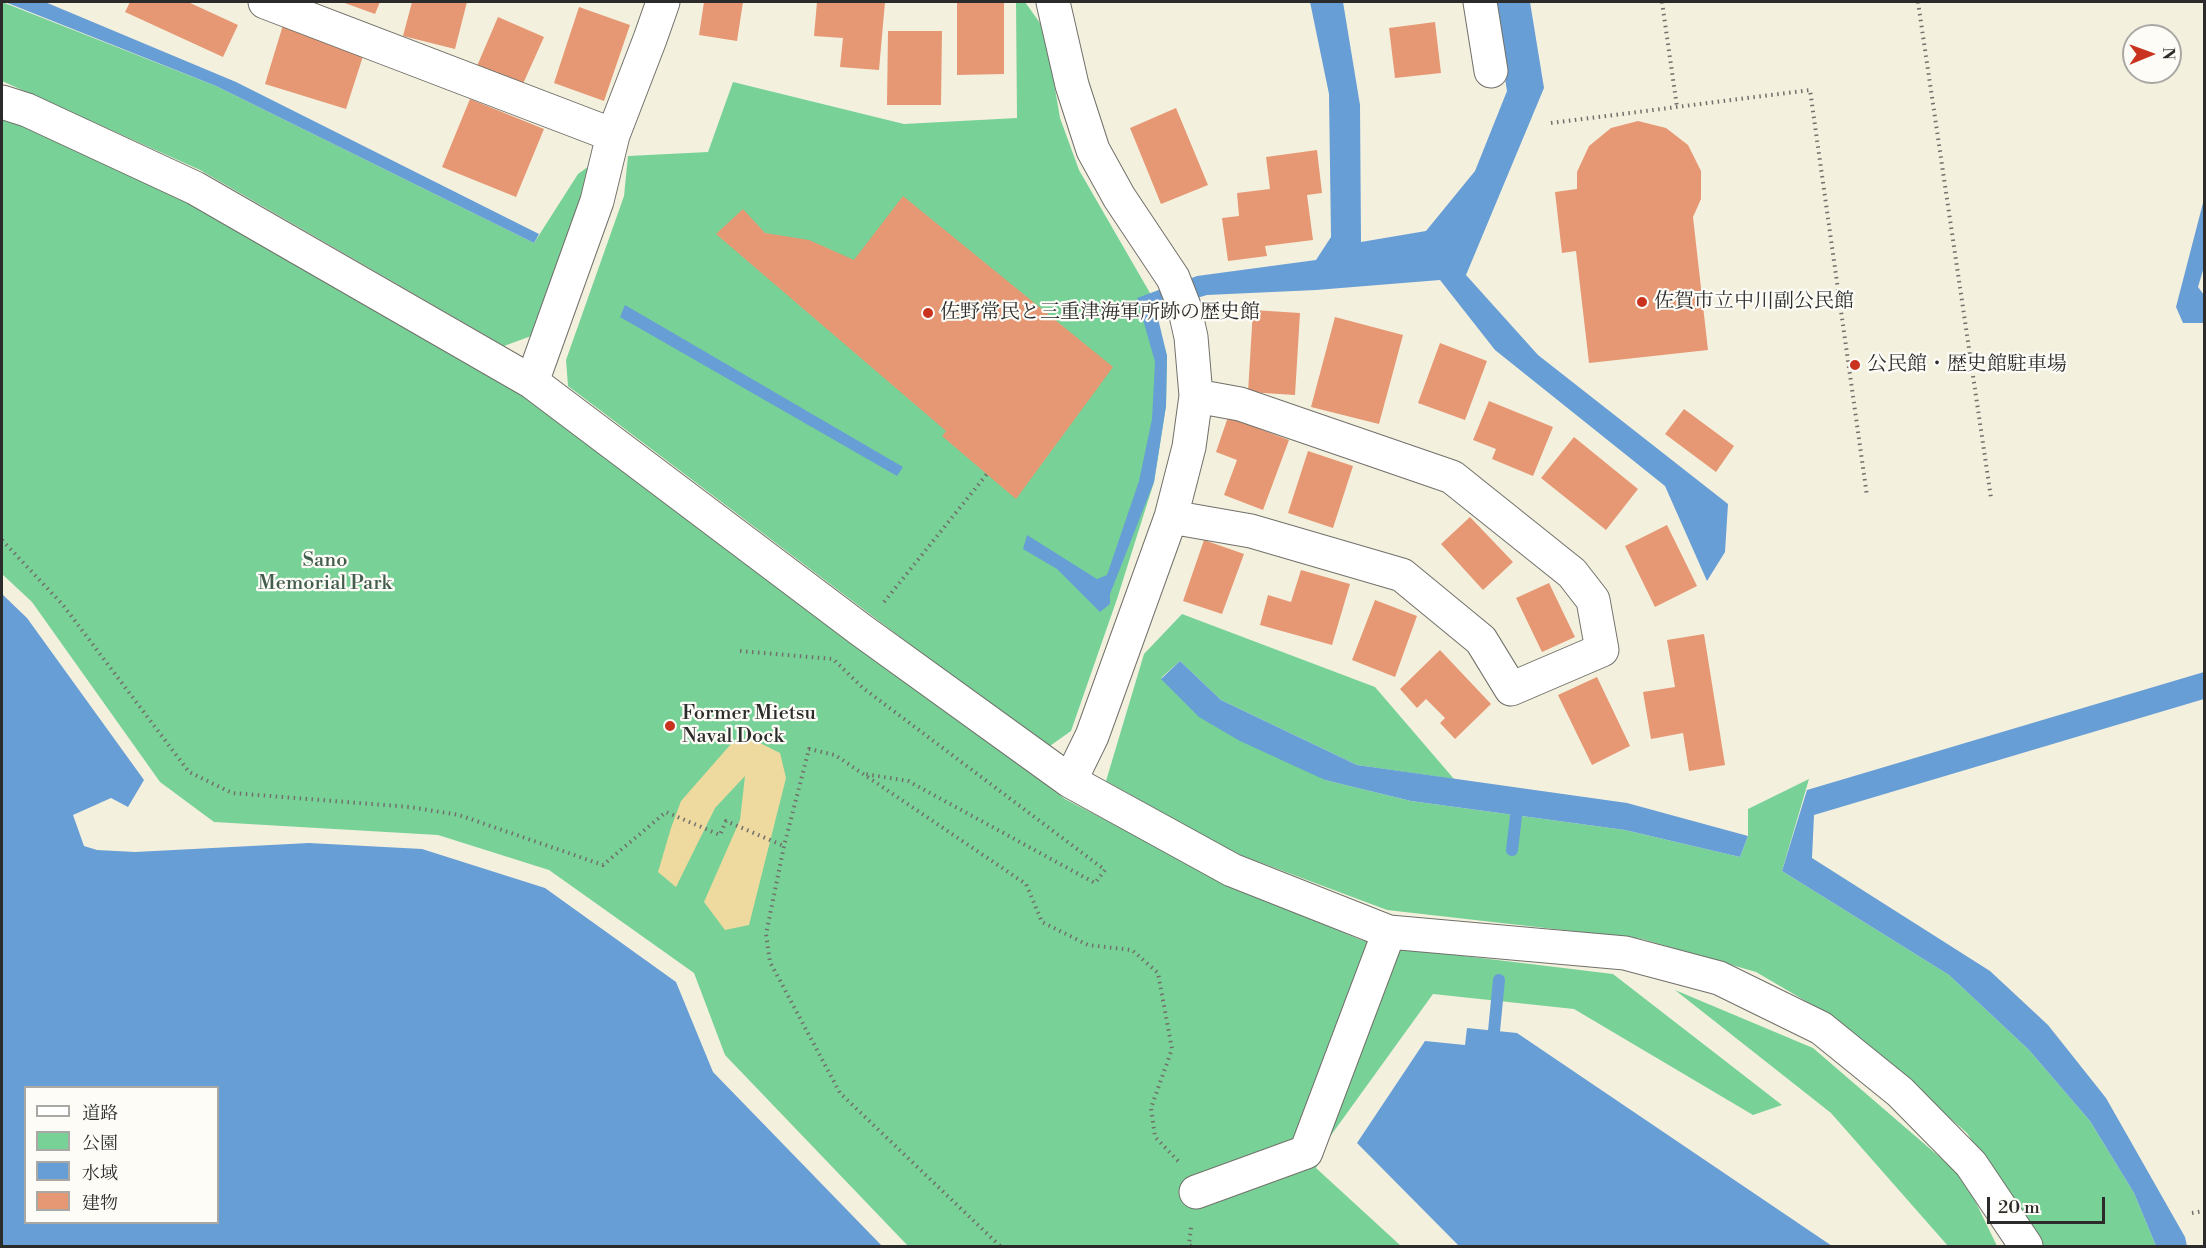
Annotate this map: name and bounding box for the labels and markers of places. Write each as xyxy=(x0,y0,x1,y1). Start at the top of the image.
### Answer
place label: 佐賀市立中川副公民館 xyxy=(1654,290,1854,314)
marker: 佐賀市立中川副公民館 xyxy=(1635,295,1649,309)
place label: 佐野常民と三重津海軍所跡の歴史館 xyxy=(940,301,1260,325)
marker: 佐野常民と三重津海軍所跡の歴史館 xyxy=(921,306,935,320)
place label: 公民館・歴史館駐車場 xyxy=(1867,353,2067,377)
marker: 公民館・歴史館駐車場 xyxy=(1848,358,1862,372)
place label: Former Mietsu Naval Dock xyxy=(682,702,816,749)
marker: Former Mietsu Naval Dock xyxy=(663,719,677,733)

